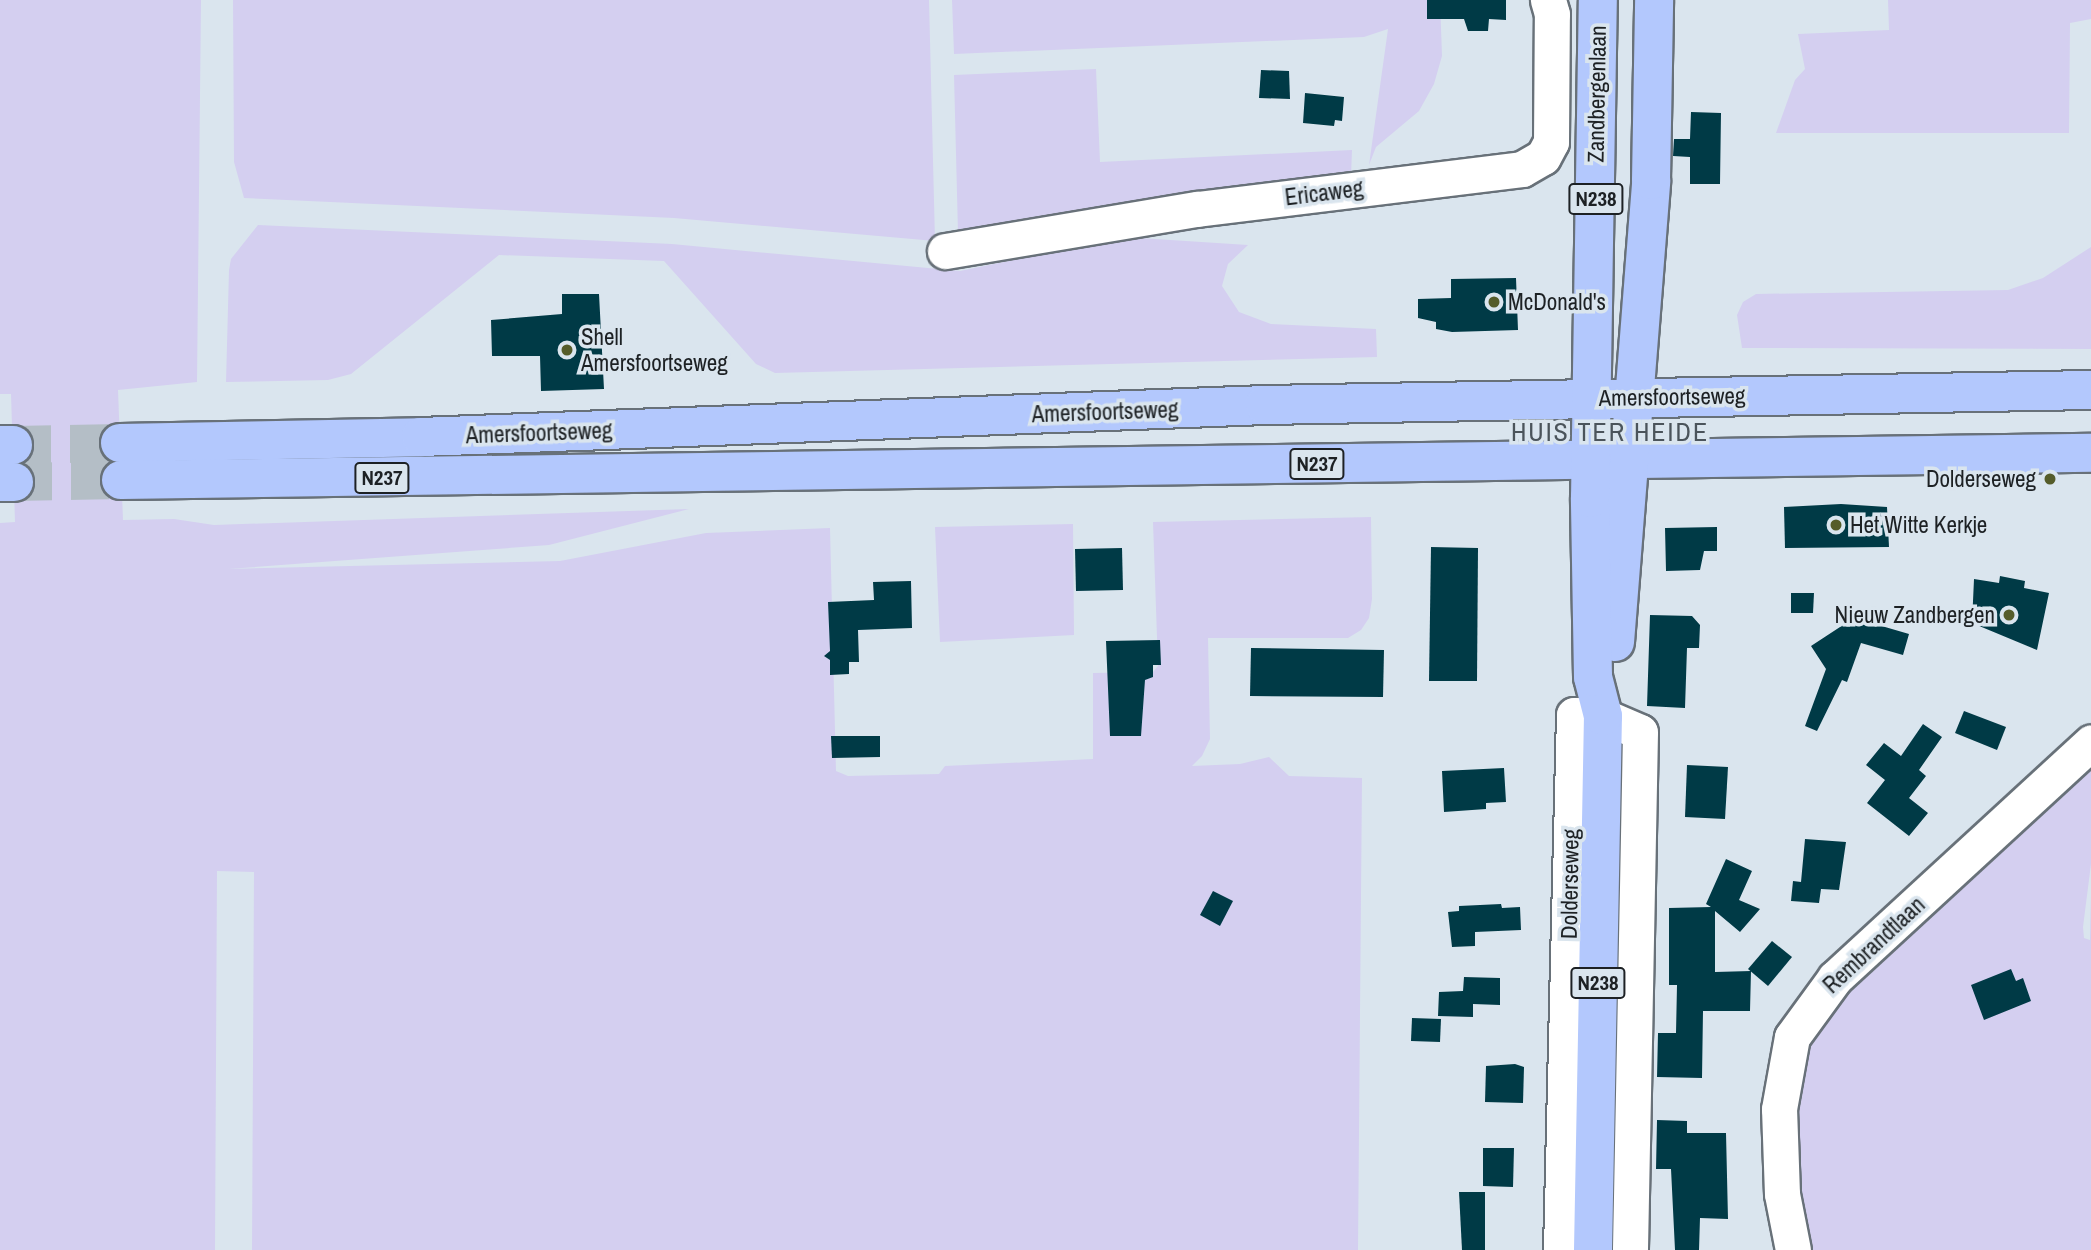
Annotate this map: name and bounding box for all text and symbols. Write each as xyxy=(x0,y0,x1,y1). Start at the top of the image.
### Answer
street label: Zandbergenlaan xyxy=(1582,25,1612,163)
street label: Ericaweg xyxy=(1283,175,1365,211)
road number: N238 xyxy=(1568,182,1624,216)
place label: McDonald's xyxy=(1508,288,1606,316)
marker: McDonald's xyxy=(1486,294,1502,310)
place label: Shell Amersfoortseweg xyxy=(581,323,728,377)
marker: Shell Amersfoortseweg xyxy=(559,342,575,358)
street label: Amersfoortseweg xyxy=(1598,382,1746,412)
street label: Amersfoortseweg xyxy=(1031,396,1179,428)
district label: HUIS TER HEIDE xyxy=(1512,416,1708,448)
street label: Amersfoortseweg xyxy=(465,417,613,449)
road number: N237 xyxy=(1289,447,1345,482)
road number: N237 xyxy=(354,461,410,496)
place label: Dolderseweg xyxy=(1926,465,2036,493)
marker: Dolderseweg xyxy=(2042,471,2058,487)
place label: Het Witte Kerkje xyxy=(1850,511,1987,539)
marker: Het Witte Kerkje xyxy=(1828,517,1844,533)
place label: Nieuw Zandbergen xyxy=(1835,601,1995,629)
marker: Nieuw Zandbergen xyxy=(2001,607,2017,623)
street label: Dolderseweg xyxy=(1555,829,1585,939)
street label: Rembrandtlaan xyxy=(1817,891,1931,999)
road number: N238 xyxy=(1570,965,1626,1000)

